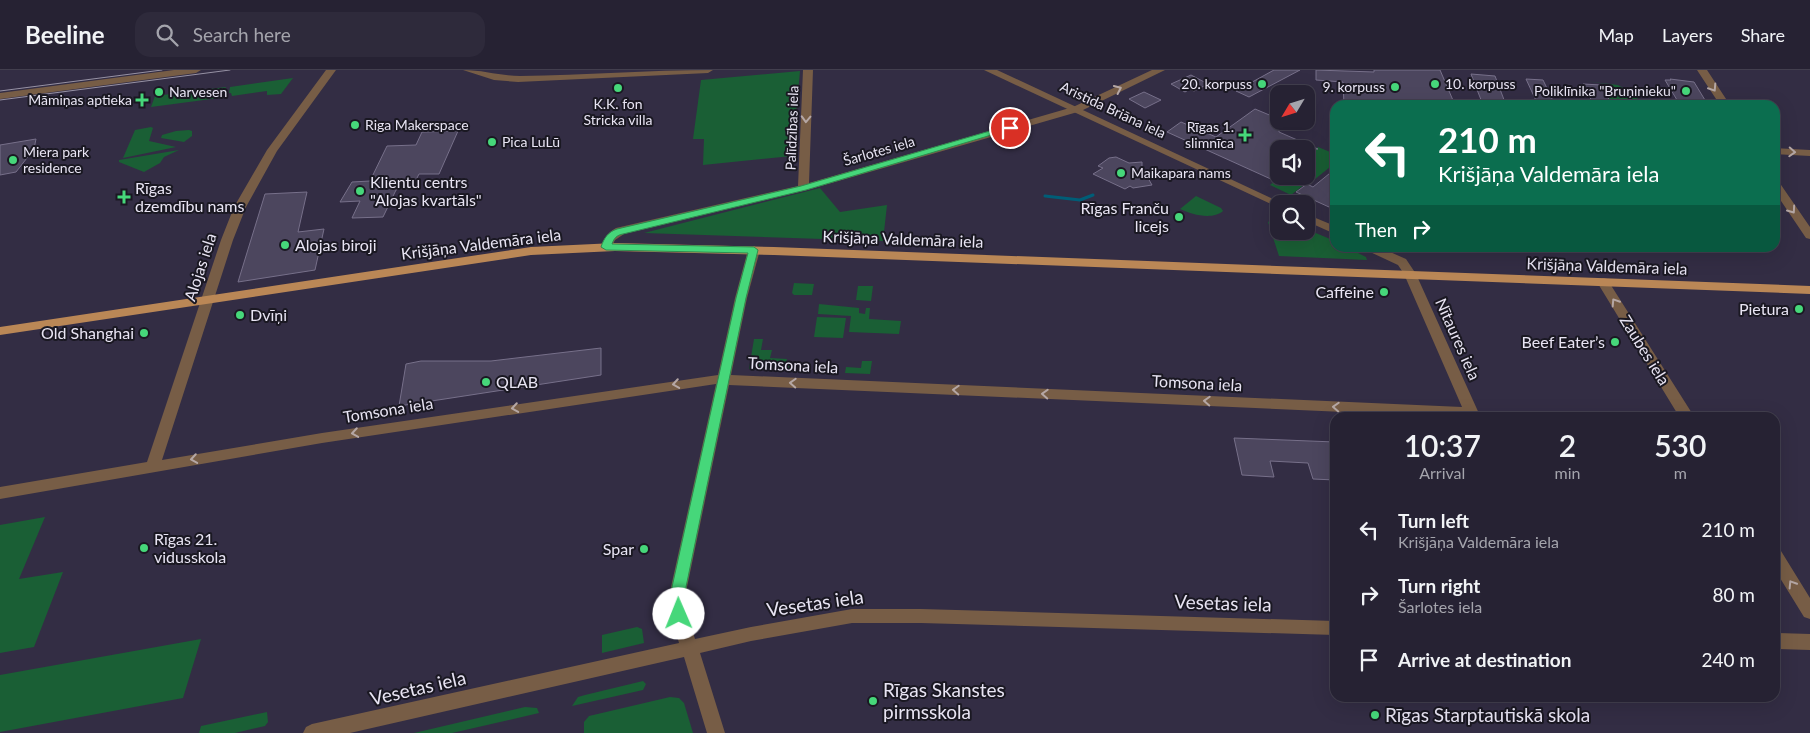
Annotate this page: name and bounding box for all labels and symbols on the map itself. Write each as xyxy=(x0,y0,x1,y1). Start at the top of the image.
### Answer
place label: 20. korpuss xyxy=(1181,75,1252,92)
place label: 10. korpuss xyxy=(1445,75,1516,92)
street label: Aristida Briāna iela xyxy=(1058,78,1169,141)
marker: 20. korpuss xyxy=(1256,78,1268,90)
place label: 9. korpuss xyxy=(1322,78,1385,95)
marker: 10. korpuss xyxy=(1429,78,1441,90)
marker: 9. korpuss xyxy=(1389,81,1401,93)
marker: K.K. fon Stricka villa xyxy=(612,82,624,94)
place label: Poliklīnika "Bruņinieku" xyxy=(1534,82,1676,99)
one-way arrow xyxy=(1707,82,1717,91)
place label: Narvesen xyxy=(169,83,227,100)
street label: Palīdzības iela xyxy=(782,85,801,171)
one-way arrow xyxy=(1113,85,1122,96)
north arrow xyxy=(1270,85,1315,130)
marker: Poliklīnika "Bruņinieku" xyxy=(1680,85,1692,97)
marker: Narvesen xyxy=(153,86,165,98)
place label: Māmiņas aptieka xyxy=(28,91,132,108)
marker: Māmiņas aptieka xyxy=(136,94,148,106)
place label: K.K. fon Stricka villa xyxy=(584,95,652,128)
pin xyxy=(989,107,1031,149)
one-way arrow xyxy=(801,115,812,123)
place label: Riga Makerspace xyxy=(365,116,469,133)
place label: Rīgas 1. slimnīca xyxy=(1185,118,1234,151)
marker: Riga Makerspace xyxy=(349,119,361,131)
marker: Rīgas 1. slimnīca xyxy=(1238,128,1252,142)
street label: Šarlotes iela xyxy=(841,132,917,169)
place label: Pica LuLū xyxy=(502,133,560,150)
marker: Pica LuLū xyxy=(486,136,498,148)
place label: Miera park residence xyxy=(23,143,90,176)
one-way arrow xyxy=(1789,147,1797,158)
marker: Miera park residence xyxy=(7,154,19,166)
place label: Maikapara nams xyxy=(1131,164,1231,181)
marker: Maikapara nams xyxy=(1115,167,1127,179)
place label: Klientu centrs "Alojas kvartāls" xyxy=(370,172,482,209)
place label: Rīgas dzemdību nams xyxy=(135,178,244,215)
marker: Klientu centrs "Alojas kvartāls" xyxy=(354,185,366,197)
marker: Rīgas dzemdību nams xyxy=(117,190,131,204)
place label: Rīgas Franču licejs xyxy=(1080,198,1169,235)
one-way arrow xyxy=(1786,204,1795,213)
marker: Rīgas Franču licejs xyxy=(1173,211,1185,223)
street label: Krišjāņa Valdemāra iela xyxy=(400,224,562,263)
street label: Krišjāņa Valdemāra iela xyxy=(822,226,984,251)
street label: Alojas iela xyxy=(180,230,219,303)
place label: Alojas biroji xyxy=(295,235,377,254)
marker: Alojas biroji xyxy=(279,239,291,251)
street label: Krišjāņa Valdemāra iela xyxy=(1526,253,1688,278)
place label: Caffeine xyxy=(1315,282,1374,301)
marker: Caffeine xyxy=(1378,286,1390,298)
street label: Nītaures iela xyxy=(1432,295,1485,383)
one-way arrow xyxy=(1612,298,1622,307)
place label: Pietura xyxy=(1739,299,1789,318)
marker: Pietura xyxy=(1793,303,1805,315)
place label: Dvīņi xyxy=(250,305,287,324)
marker: Dvīņi xyxy=(234,309,246,321)
street label: Zaubes iela xyxy=(1616,311,1674,388)
place label: Old Shanghai xyxy=(41,323,134,342)
marker: Old Shanghai xyxy=(138,327,150,339)
place label: Beef Eater’s xyxy=(1522,332,1605,351)
marker: Beef Eater’s xyxy=(1609,336,1621,348)
street label: Tomsona iela xyxy=(747,353,839,376)
street label: Tomsona iela xyxy=(1151,371,1243,394)
place label: QLAB xyxy=(496,372,538,391)
marker: QLAB xyxy=(480,376,492,388)
one-way arrow xyxy=(789,377,797,388)
one-way arrow xyxy=(672,379,680,389)
one-way arrow xyxy=(952,385,960,395)
one-way arrow xyxy=(1040,389,1048,399)
street label: Tomsona iela xyxy=(342,393,434,426)
one-way arrow xyxy=(1203,396,1211,407)
one-way arrow xyxy=(1332,402,1340,412)
one-way arrow xyxy=(511,403,519,413)
one-way arrow xyxy=(350,428,359,438)
one-way arrow xyxy=(190,454,199,464)
place label: Rīgas 21. vidusskola xyxy=(154,529,226,566)
place label: Spar xyxy=(603,539,634,558)
marker: Rīgas 21. vidusskola xyxy=(138,542,150,554)
marker: Spar xyxy=(638,543,650,555)
one-way arrow xyxy=(1789,581,1799,590)
street label: Vesetas iela xyxy=(765,584,865,621)
position arrow xyxy=(652,587,704,639)
street label: Vesetas iela xyxy=(1174,589,1272,616)
street label: Vesetas iela xyxy=(368,665,468,710)
place label: Rīgas Skanstes pirmsskola xyxy=(883,678,1005,723)
marker: Rīgas Skanstes pirmsskola xyxy=(867,695,879,707)
place label: Rīgas Starptautiskā skola xyxy=(1385,703,1590,726)
marker: Rīgas Starptautiskā skola xyxy=(1369,709,1381,721)

